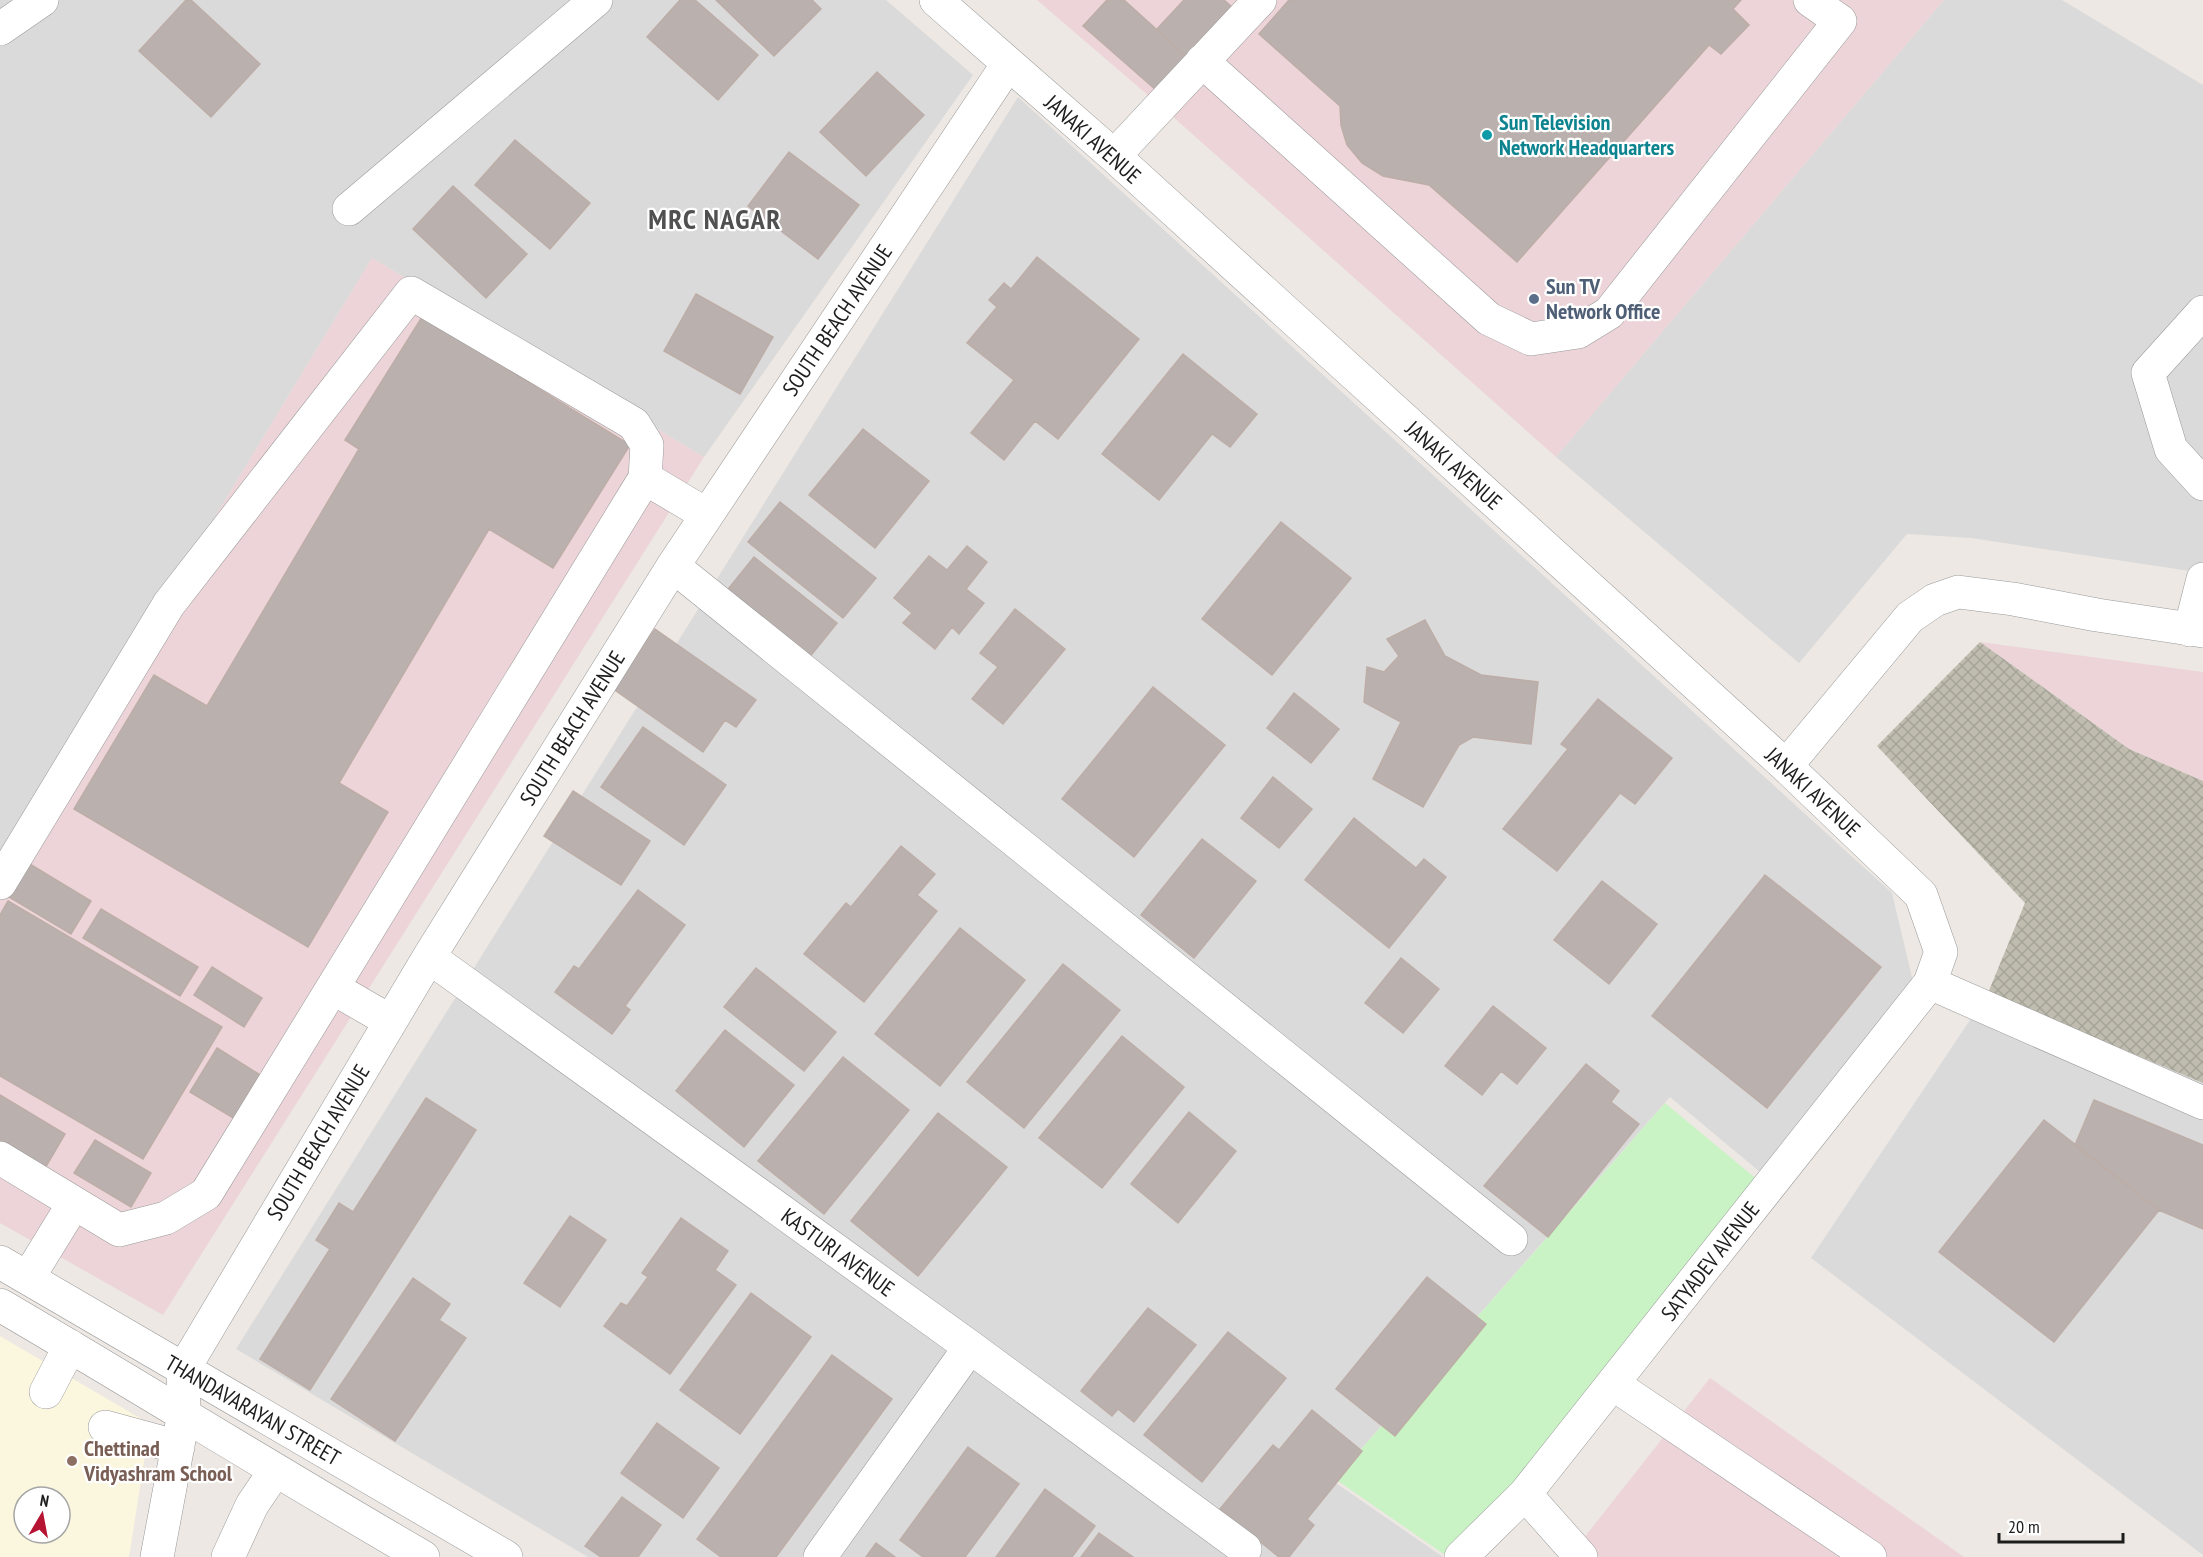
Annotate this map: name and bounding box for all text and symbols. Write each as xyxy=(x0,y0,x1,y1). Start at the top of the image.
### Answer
street label: JANAKI AVENUE xyxy=(1038,88,1147,190)
place label: Sun Television Network Headquarters xyxy=(1499,108,1675,161)
marker: Sun Television Network Headquarters xyxy=(1480,128,1494,142)
district label: MRC NAGAR xyxy=(648,200,782,237)
street label: SOUTH BEACH AVENUE xyxy=(776,239,898,401)
place label: Sun TV Network Office xyxy=(1546,272,1660,325)
marker: Sun TV Network Office xyxy=(1527,292,1541,306)
street label: JANAKI AVENUE xyxy=(1399,414,1508,516)
street label: SOUTH BEACH AVENUE xyxy=(513,646,631,810)
street label: JANAKI AVENUE xyxy=(1759,740,1866,843)
street label: SOUTH BEACH AVENUE xyxy=(260,1059,376,1225)
street label: SATYADEV AVENUE xyxy=(1655,1196,1765,1326)
street label: KASTURI AVENUE xyxy=(776,1202,900,1302)
street label: THANDAVARAYAN STREET xyxy=(160,1348,346,1472)
place label: Chettinad Vidyashram School xyxy=(83,1434,233,1487)
marker: Chettinad Vidyashram School xyxy=(65,1454,79,1468)
north arrow xyxy=(12,1485,72,1545)
text: N xyxy=(39,1490,51,1511)
scale bar xyxy=(1999,1506,2124,1544)
text: 20 m xyxy=(2008,1515,2040,1538)

